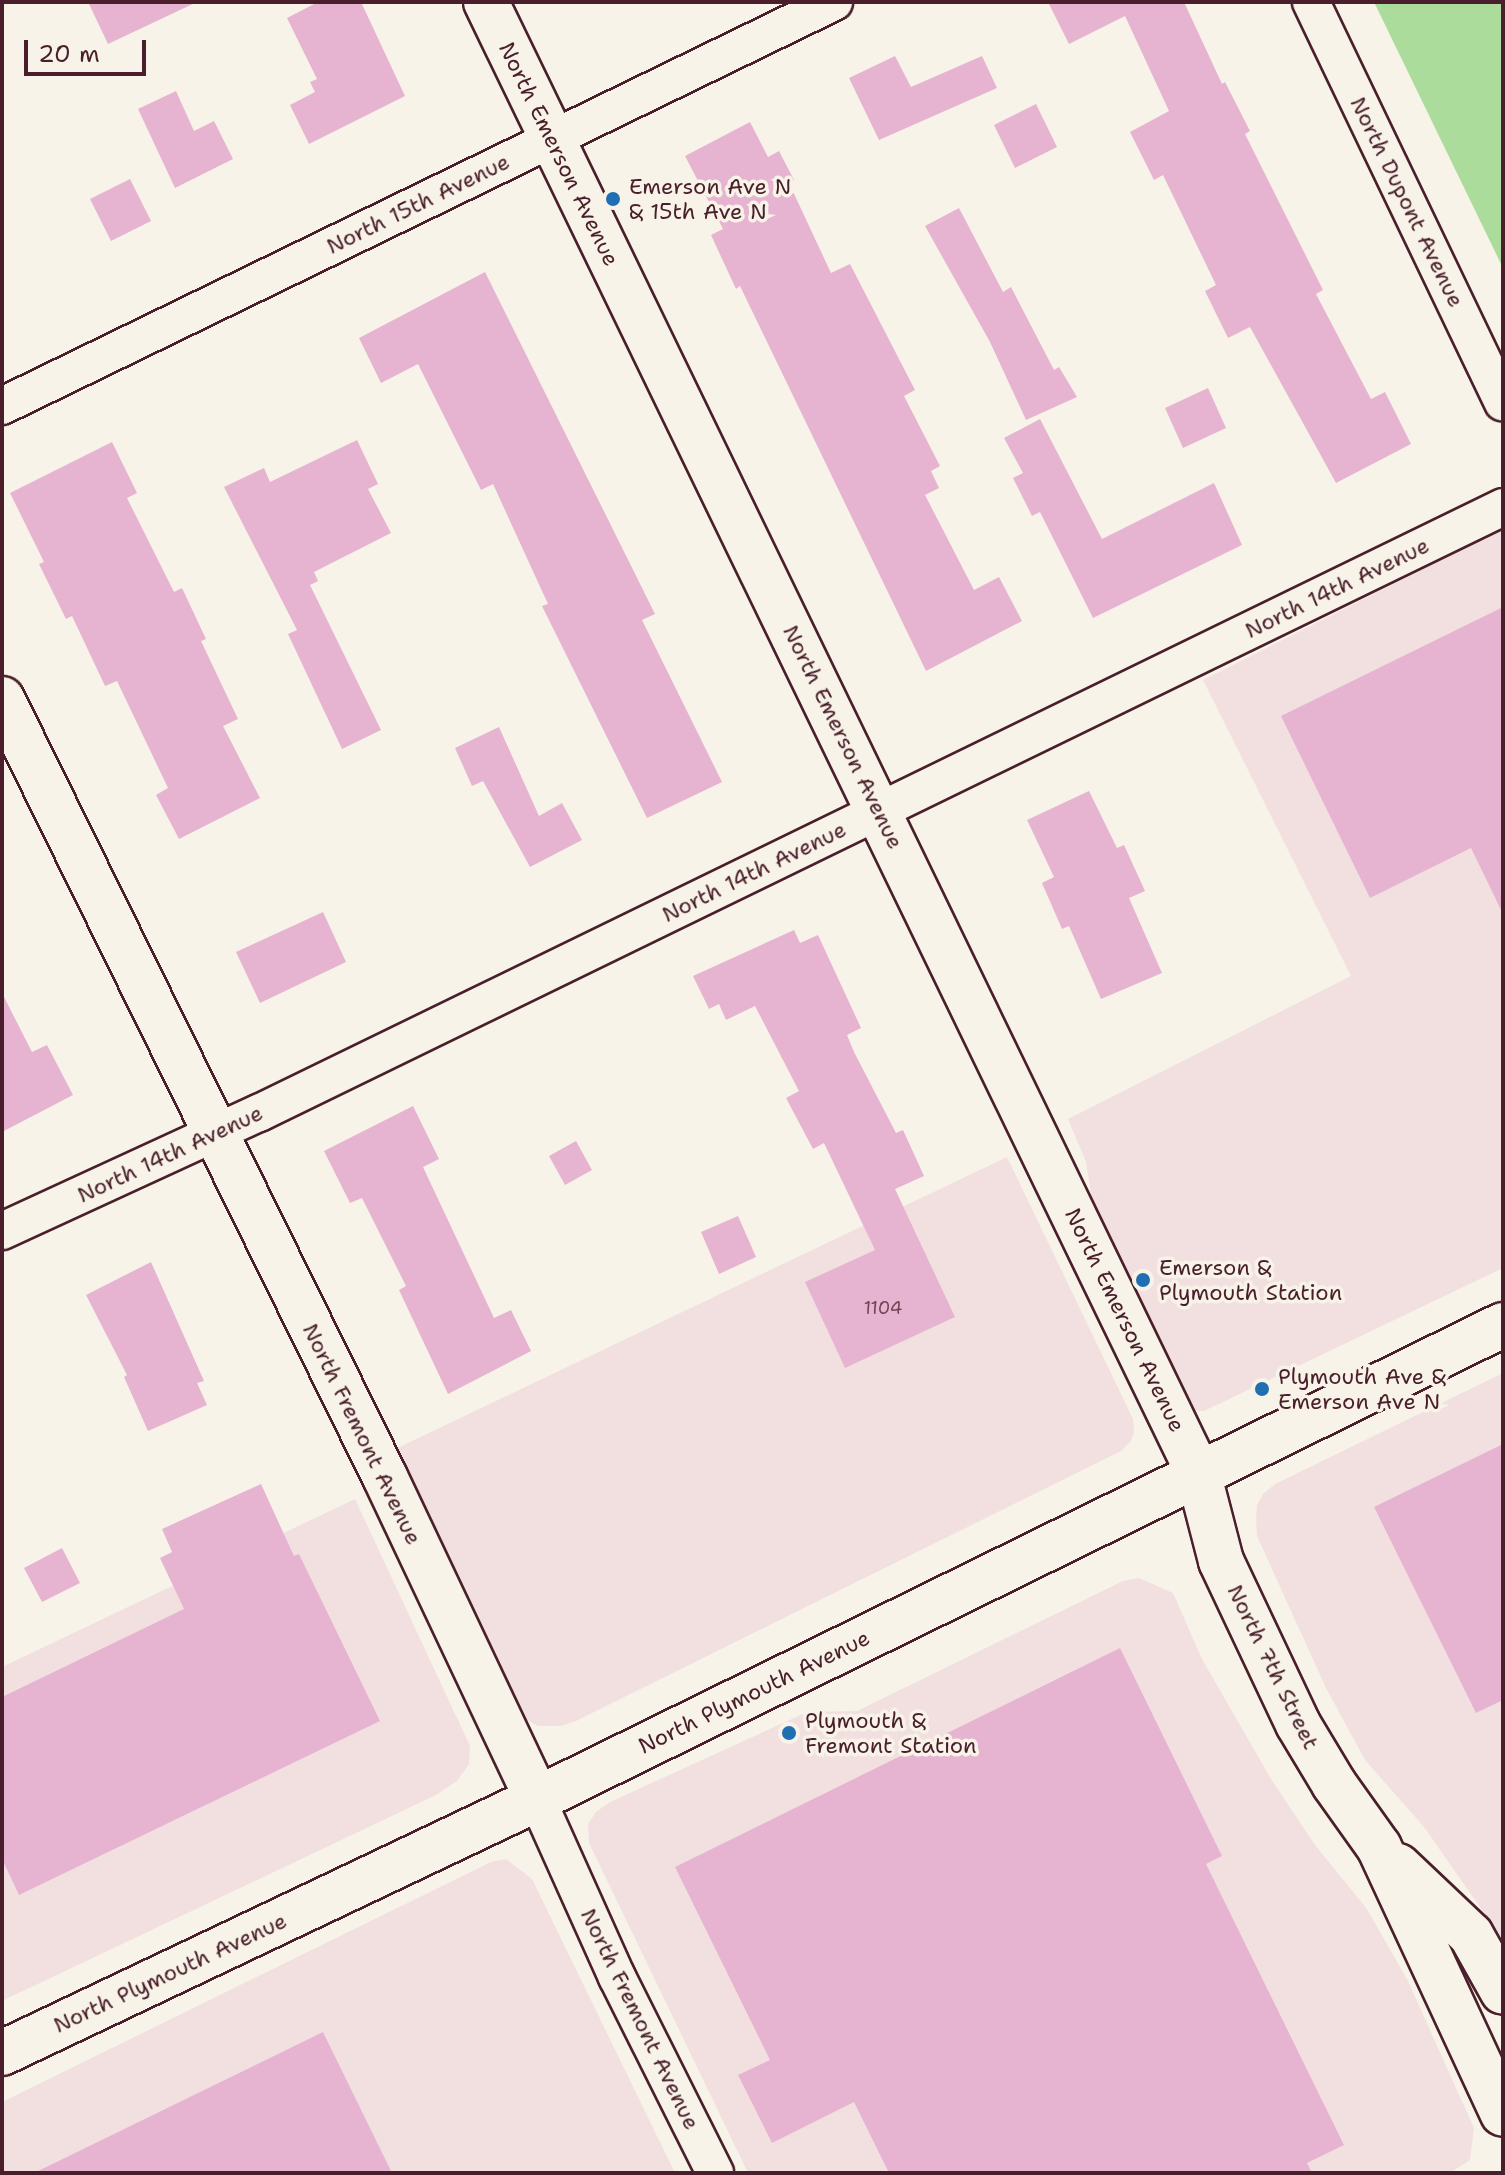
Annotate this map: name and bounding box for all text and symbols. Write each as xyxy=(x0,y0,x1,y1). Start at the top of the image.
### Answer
scale bar xyxy=(28,24,150,74)
text: 20 m xyxy=(38,38,100,70)
street label: North Emerson Avenue xyxy=(493,38,625,270)
street label: North Dupont Avenue xyxy=(1345,93,1469,311)
street label: North 15th Avenue xyxy=(322,148,514,260)
place label: Emerson Ave N & 15th Ave N xyxy=(629,173,791,224)
marker: Emerson Ave N & 15th Ave N xyxy=(604,190,622,208)
street label: North 14th Avenue xyxy=(1241,532,1433,644)
street label: North Emerson Avenue xyxy=(777,621,909,853)
street label: North 14th Avenue xyxy=(658,816,850,928)
street label: North 14th Avenue xyxy=(73,1099,267,1209)
street label: North Emerson Avenue xyxy=(1059,1204,1191,1436)
place label: Emerson & Plymouth Station xyxy=(1159,1254,1342,1306)
marker: Emerson & Plymouth Station xyxy=(1134,1271,1152,1289)
house number: 1104 xyxy=(864,1297,902,1319)
street label: North Fremont Avenue xyxy=(297,1319,427,1549)
place label: Plymouth Ave & Emerson Ave N xyxy=(1278,1363,1445,1414)
marker: Plymouth Ave & Emerson Ave N xyxy=(1253,1380,1271,1398)
street label: North 7th Street xyxy=(1222,1580,1324,1754)
street label: North Plymouth Avenue xyxy=(634,1624,874,1760)
place label: Plymouth & Fremont Station xyxy=(805,1707,977,1758)
marker: Plymouth & Fremont Station xyxy=(780,1724,798,1742)
street label: North Fremont Avenue xyxy=(575,1904,705,2134)
street label: North Plymouth Avenue xyxy=(49,1907,291,2039)

